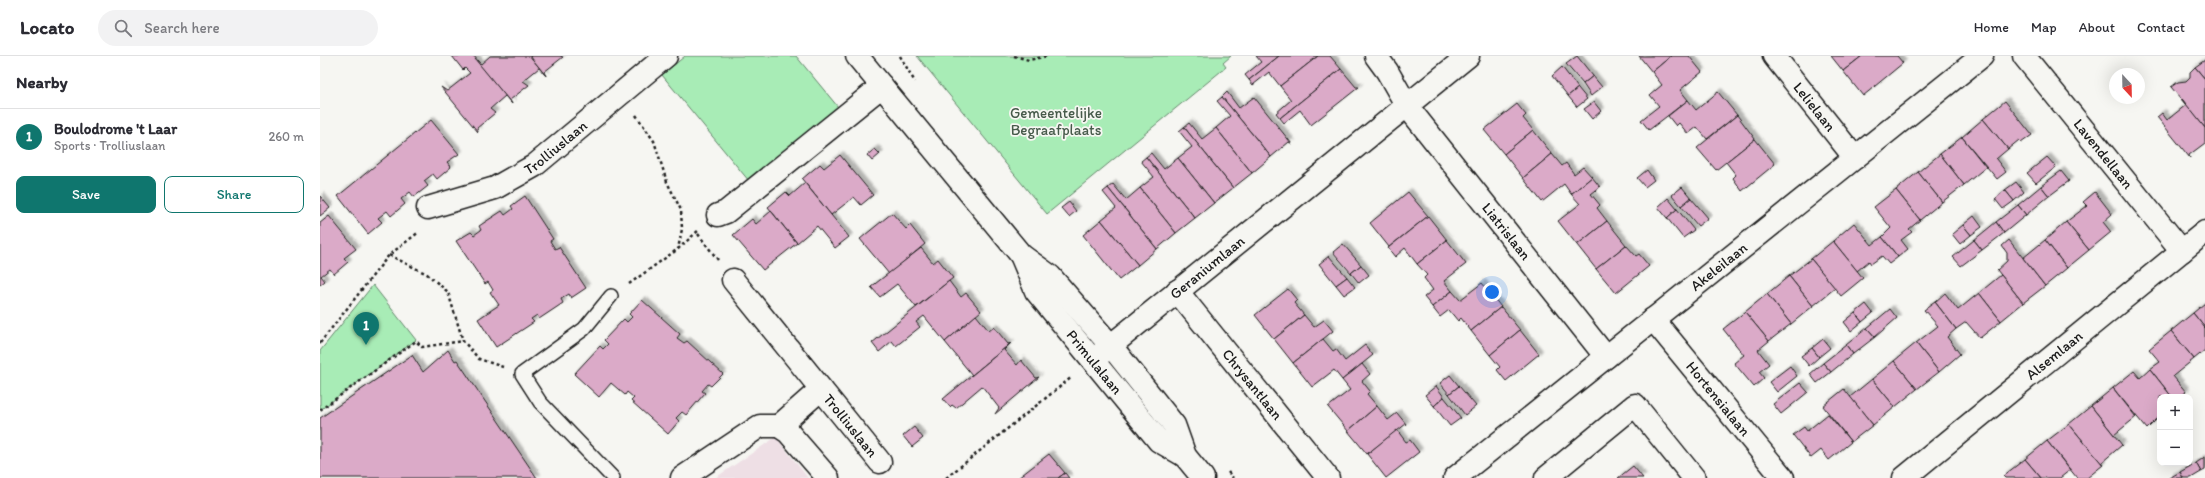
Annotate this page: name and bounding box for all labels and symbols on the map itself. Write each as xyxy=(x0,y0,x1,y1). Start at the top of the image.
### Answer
north arrow xyxy=(2109,68,2145,104)
street label: Lelielaan xyxy=(1789,79,1840,136)
park label: Gemeentelijke Begraafplaats xyxy=(1010,104,1102,139)
street label: Lavendellaan xyxy=(2070,115,2137,193)
street label: Trolliuslaan xyxy=(521,116,591,179)
street label: Liatrislaan xyxy=(1478,199,1535,264)
street label: Geraniumlaan xyxy=(1166,232,1248,303)
street label: Akeleilaan xyxy=(1687,238,1751,295)
your location xyxy=(1482,282,1502,302)
pin: 1 xyxy=(353,312,379,345)
street label: Primulalaan xyxy=(1063,326,1126,398)
street label: Alsemlaan xyxy=(2022,327,2086,384)
street label: Chrysantlaan xyxy=(1218,345,1286,424)
street label: Hortensialaan xyxy=(1682,358,1754,440)
street label: Trolliuslaan xyxy=(820,390,882,461)

